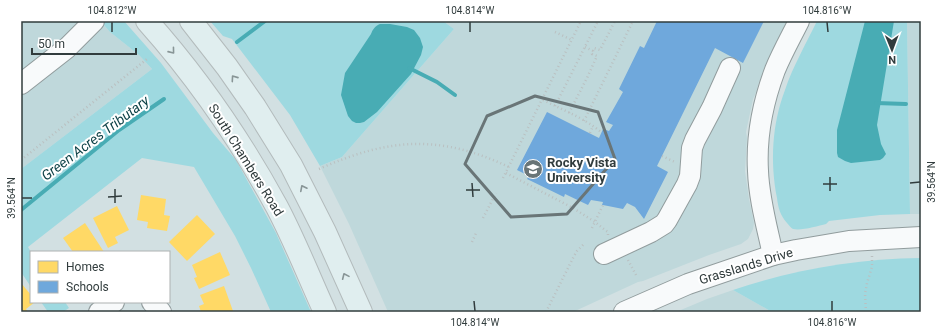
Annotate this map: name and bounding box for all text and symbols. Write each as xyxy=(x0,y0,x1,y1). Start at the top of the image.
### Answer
text: 104.812°W xyxy=(88,5,137,16)
text: 104.814°W xyxy=(446,5,495,16)
text: 104.816°W xyxy=(803,5,852,16)
scale bar xyxy=(32,30,136,56)
north arrow xyxy=(872,30,912,70)
text: 50 m xyxy=(38,37,65,51)
one-way arrow xyxy=(167,46,174,54)
text: N xyxy=(888,53,896,66)
one-way arrow xyxy=(232,75,239,82)
water label: Green Acres Tributary xyxy=(38,92,152,184)
street label: South Chambers Road xyxy=(205,101,287,219)
place label: Rocky Vista University xyxy=(547,155,616,185)
school or university icon: Rocky Vista University xyxy=(522,158,544,180)
text: 39.564°N xyxy=(926,161,937,203)
text: 39.564°N xyxy=(6,177,17,219)
one-way arrow xyxy=(300,185,308,192)
street label: Grasslands Drive xyxy=(697,245,795,287)
legend xyxy=(30,251,170,303)
text: Homes xyxy=(66,260,104,274)
one-way arrow xyxy=(342,273,350,281)
text: Schools xyxy=(66,280,109,294)
text: 104.814°W xyxy=(451,317,500,328)
text: 104.816°W xyxy=(808,317,857,328)

